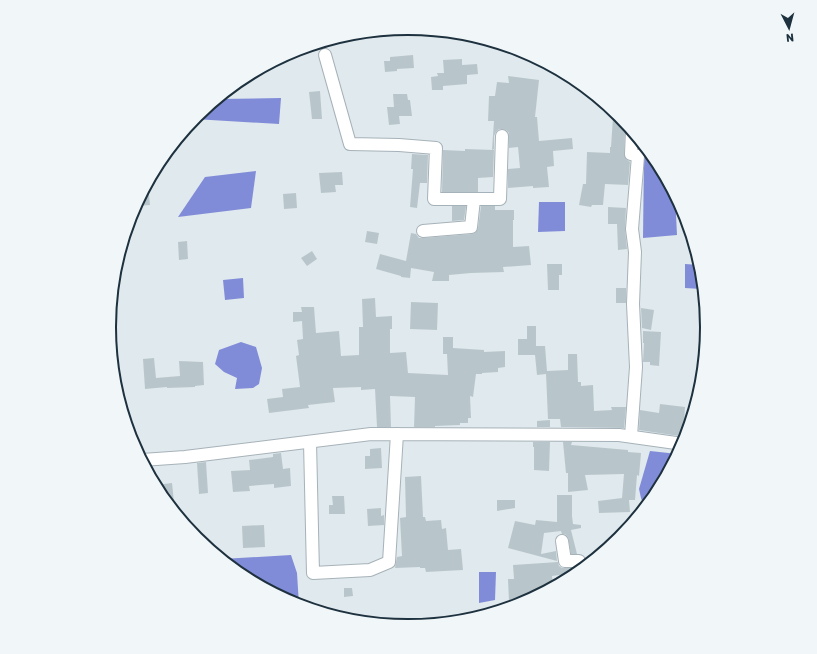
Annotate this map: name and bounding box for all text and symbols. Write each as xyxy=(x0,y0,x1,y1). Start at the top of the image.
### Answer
north arrow xyxy=(769,8,809,48)
text: N xyxy=(785,31,795,44)

